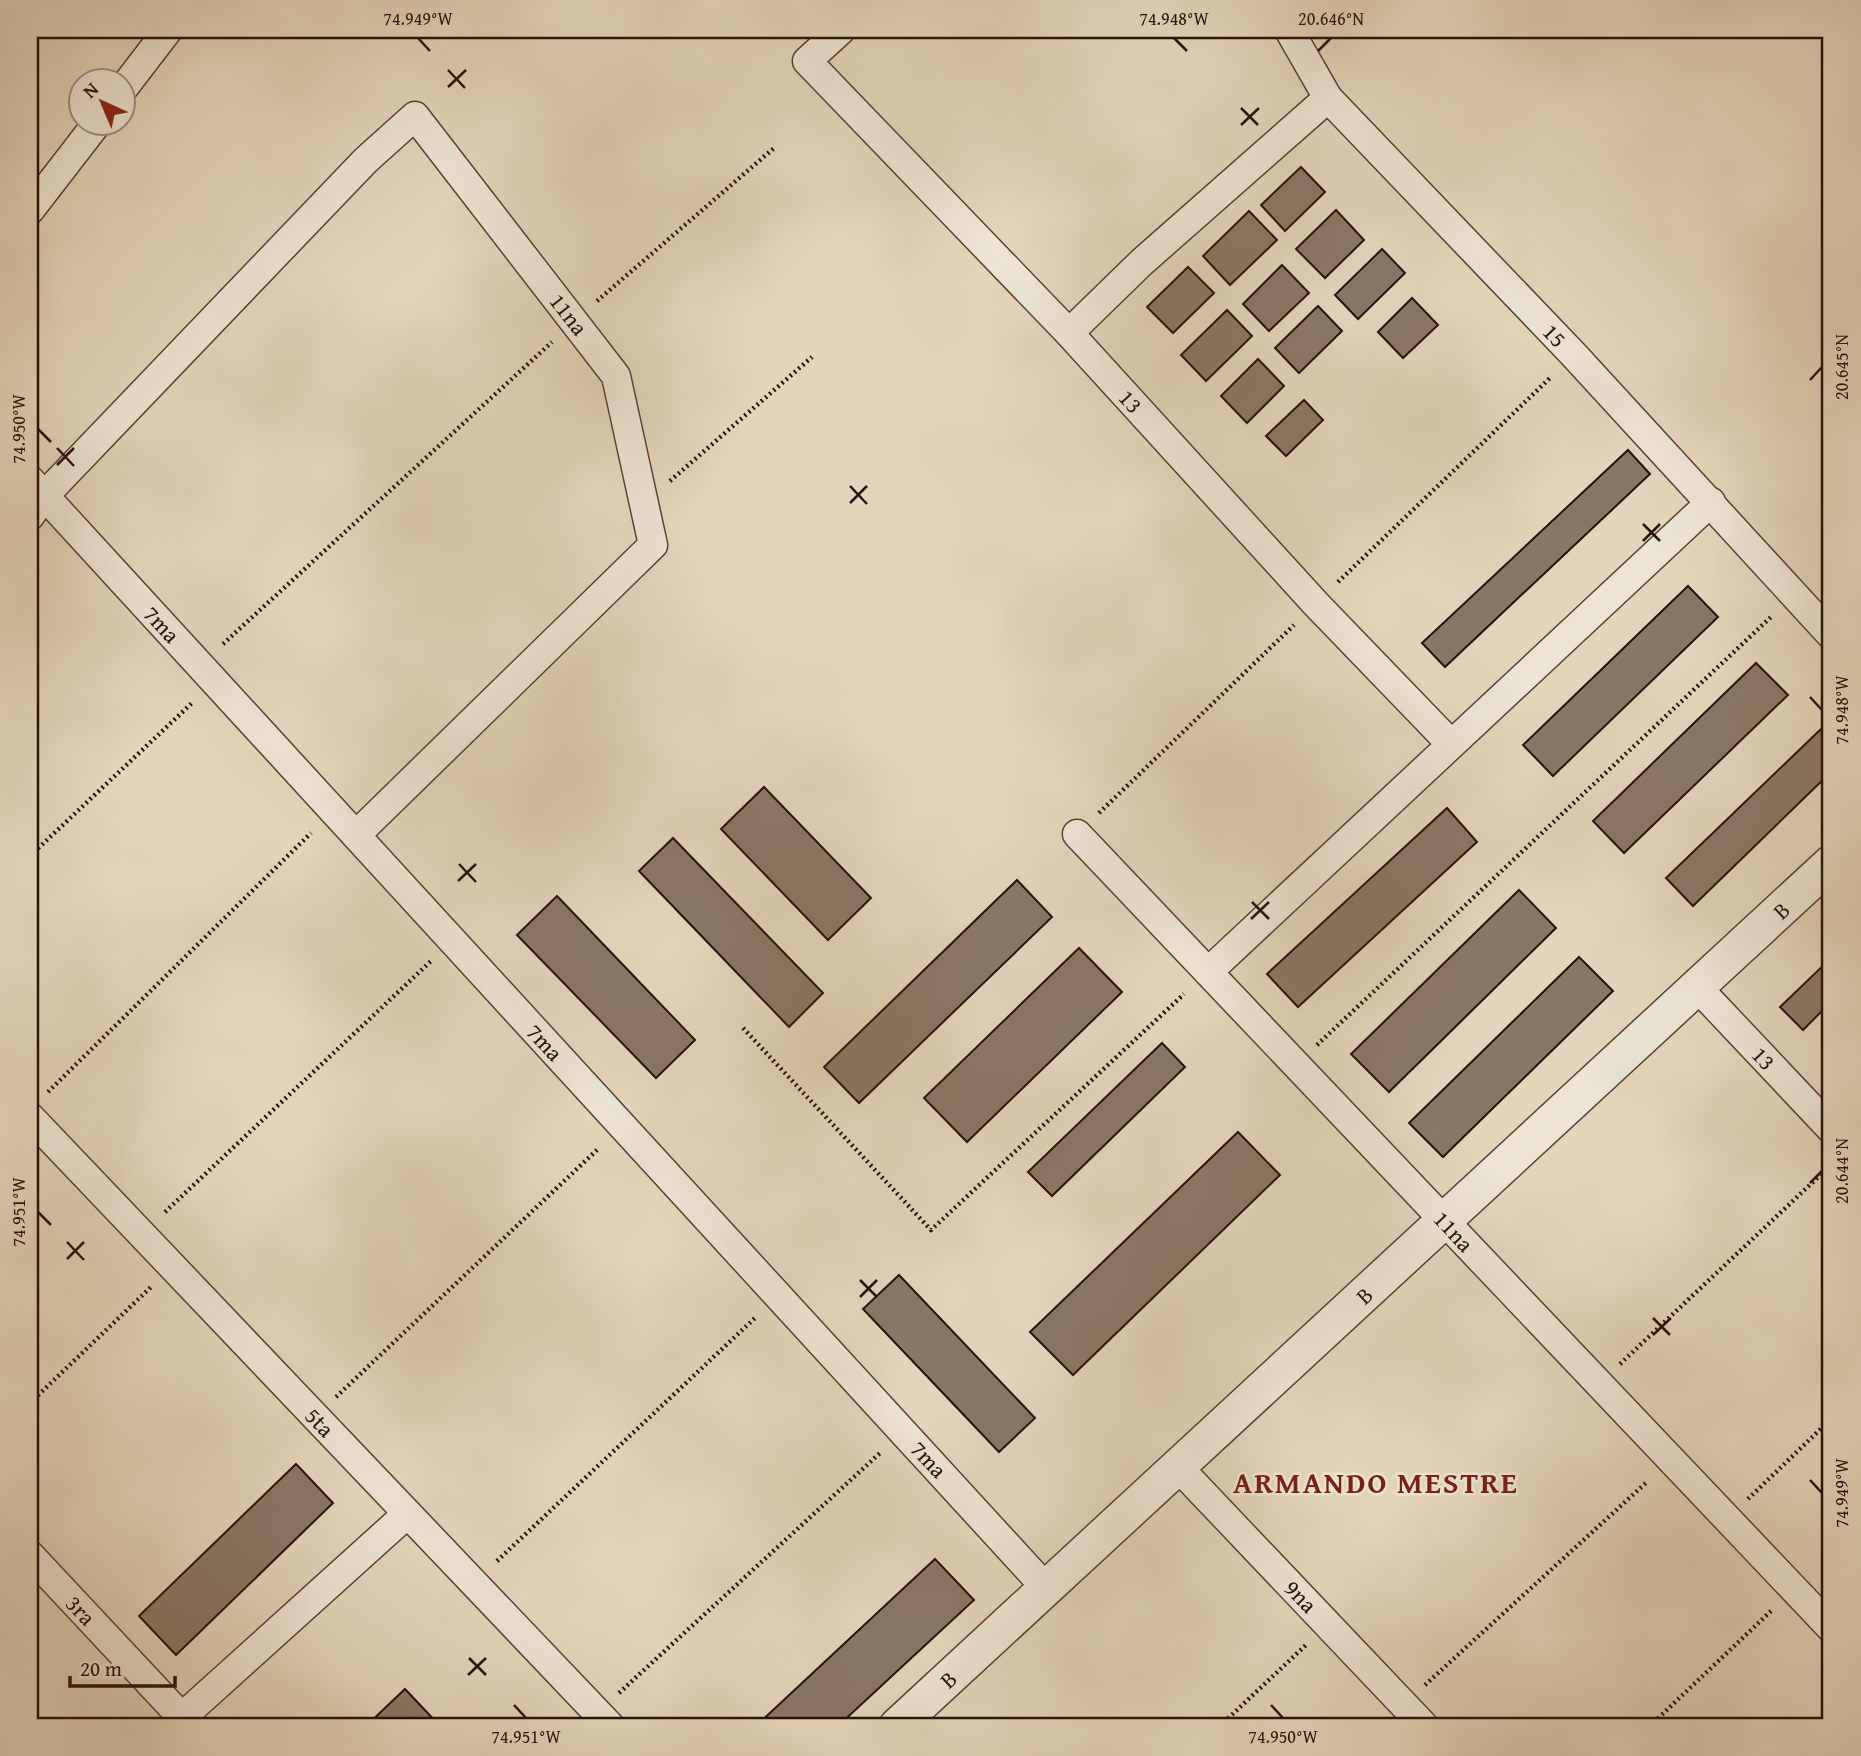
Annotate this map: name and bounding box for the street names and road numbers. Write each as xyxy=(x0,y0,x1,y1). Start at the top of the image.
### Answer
street label: 11na xyxy=(542,286,596,342)
street label: 15 xyxy=(1535,316,1575,354)
street label: 13 xyxy=(1111,382,1151,420)
street label: 7ma xyxy=(136,598,188,650)
street label: B xyxy=(1765,893,1797,927)
street label: 7ma xyxy=(519,1016,571,1068)
street label: 13 xyxy=(1744,1039,1784,1077)
street label: 11na xyxy=(1426,1203,1482,1259)
street label: B xyxy=(1348,1278,1380,1312)
street label: 5ta xyxy=(298,1400,342,1444)
street label: 7ma xyxy=(903,1433,955,1485)
street label: 9na xyxy=(1277,1572,1325,1620)
street label: 3ra xyxy=(58,1587,104,1633)
street label: B xyxy=(932,1662,964,1696)

